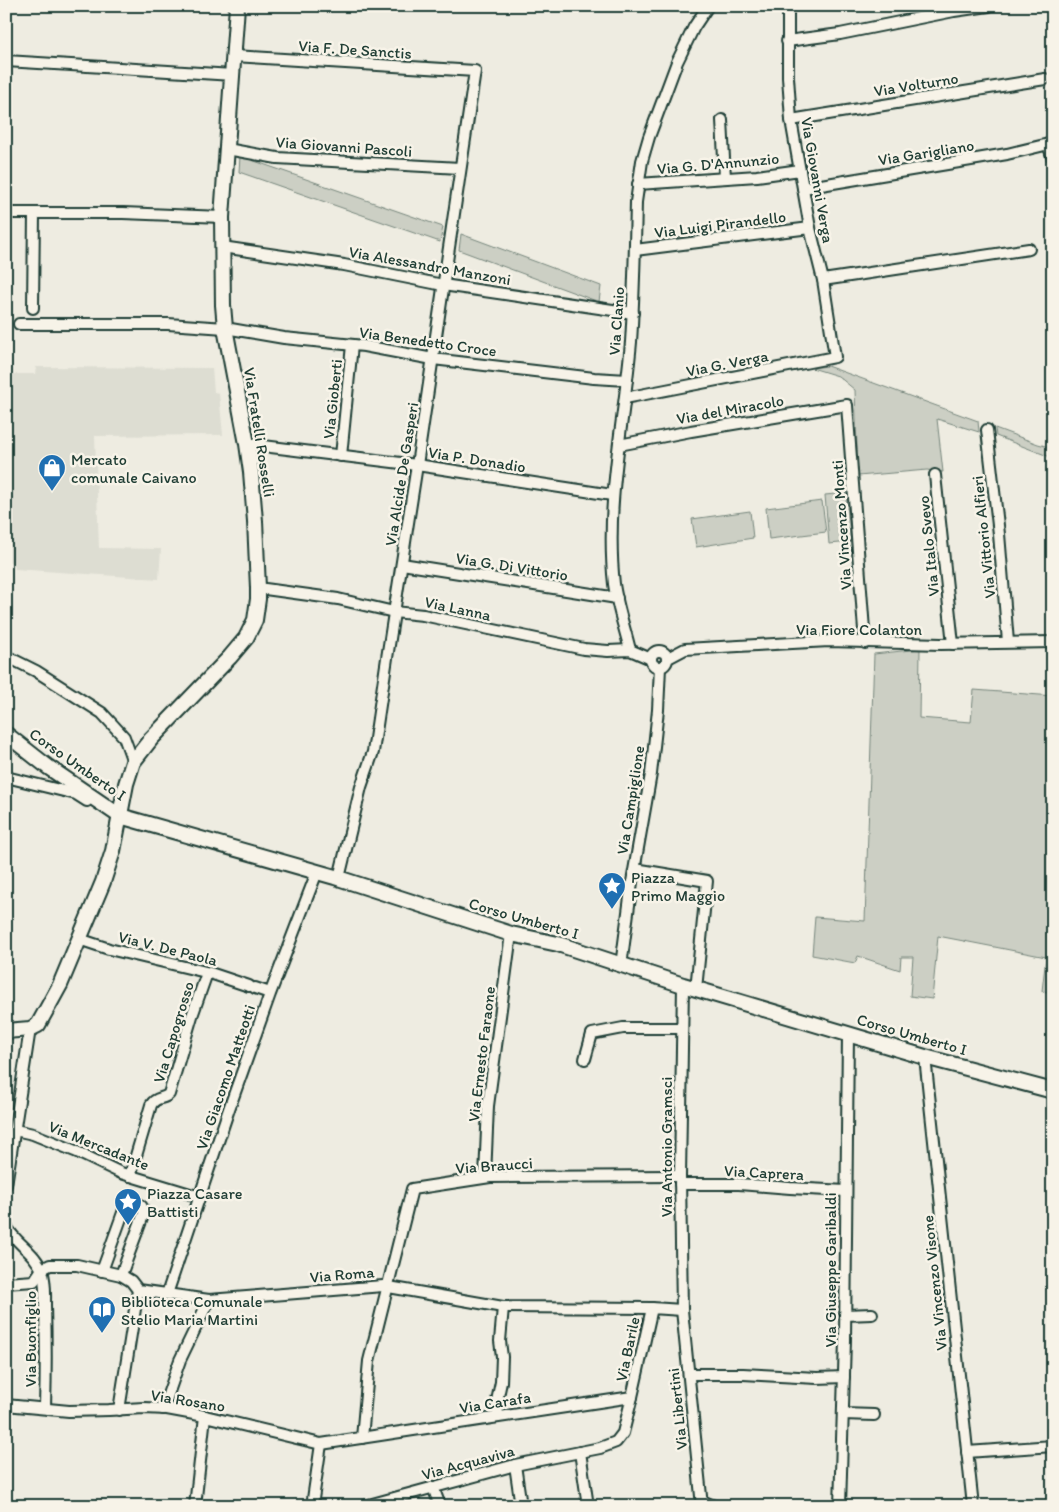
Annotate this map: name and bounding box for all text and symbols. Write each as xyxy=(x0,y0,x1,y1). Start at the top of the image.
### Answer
street label: Via F. De Sanctis xyxy=(298,36,412,63)
street label: Via Volturno xyxy=(872,68,960,101)
street label: Via Giovanni Verga xyxy=(797,116,838,245)
street label: Via Giovanni Pascoli xyxy=(275,132,413,161)
street label: Via Garigliano xyxy=(877,136,975,169)
street label: Via G. D'Annunzio xyxy=(656,149,780,178)
street label: Via Luigi Pirandello xyxy=(653,207,787,242)
street label: Via Alessandro Manzoni xyxy=(347,242,513,289)
street label: Via Clanio xyxy=(605,286,628,356)
street label: Via Benedetto Croce xyxy=(358,322,498,361)
street label: Via G. Verga xyxy=(684,346,771,381)
street label: Via Gioberti xyxy=(319,358,346,440)
street label: Via Fratelli Rosselli xyxy=(240,366,279,498)
street label: Via del Miracolo xyxy=(675,391,785,428)
street label: Via Alcide De Gasperi xyxy=(381,401,422,547)
street label: Via P. Donadio xyxy=(427,442,527,477)
place label: Mercato comunale Caivano xyxy=(71,450,197,487)
shop icon: Mercato comunale Caivano xyxy=(37,453,67,492)
street label: Via Vincenzo Monti xyxy=(827,459,856,590)
street label: Via Vittorio Alfieri xyxy=(968,475,999,599)
street label: Via Italo Svevo xyxy=(914,495,943,597)
street label: Via G. Di Vittorio xyxy=(454,548,569,585)
street label: Via Lanna xyxy=(423,592,493,625)
street label: Via Fiore Colanton xyxy=(796,620,923,639)
street label: Corso Umberto I xyxy=(26,724,130,805)
street label: Via Campiglione xyxy=(612,744,648,856)
place label: Piazza Primo Maggio xyxy=(631,868,725,905)
place icon: Piazza Primo Maggio xyxy=(597,871,627,910)
street label: Corso Umberto I xyxy=(467,894,581,943)
street label: Via V. De Paola xyxy=(116,927,220,970)
street label: Via Capogrosso xyxy=(149,979,198,1085)
street label: Via Ernesto Faraone xyxy=(464,985,499,1123)
street label: Via Giacomo Matteotti xyxy=(192,1002,259,1152)
street label: Corso Umberto I xyxy=(855,1010,969,1059)
street label: Via Antonio Gramsci xyxy=(657,1077,676,1217)
street label: Via Mercadante xyxy=(46,1117,152,1174)
street label: Via Braucci xyxy=(455,1153,533,1178)
street label: Via Caprera xyxy=(724,1161,805,1184)
place label: Piazza Casare Battisti xyxy=(147,1184,243,1221)
place icon: Piazza Casare Battisti xyxy=(113,1187,143,1226)
street label: Via Giuseppe Garibaldi xyxy=(821,1192,840,1348)
street label: Via Vincenzo Visone xyxy=(918,1214,951,1352)
street label: Via Roma xyxy=(309,1262,376,1287)
street label: Via Buonfiglio xyxy=(21,1291,40,1387)
place label: Biblioteca Comunale Stelio Maria Martini xyxy=(121,1292,263,1329)
library icon: Biblioteca Comunale Stelio Maria Martini xyxy=(87,1295,117,1334)
street label: Via Barile xyxy=(611,1315,644,1383)
street label: Via Libertini xyxy=(664,1367,691,1451)
street label: Via Rosano xyxy=(149,1385,227,1416)
street label: Via Carafa xyxy=(458,1387,532,1418)
street label: Via Acquaviva xyxy=(420,1441,517,1484)

